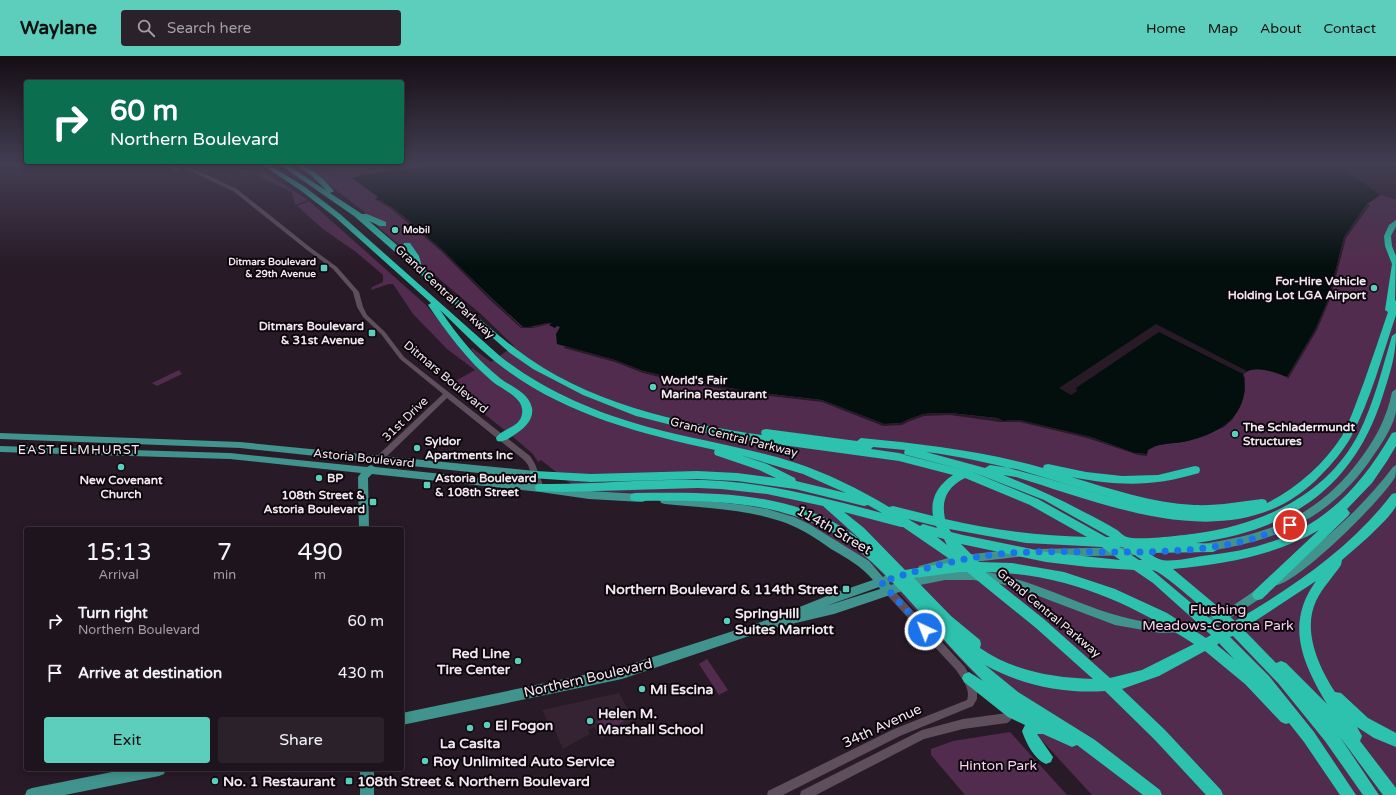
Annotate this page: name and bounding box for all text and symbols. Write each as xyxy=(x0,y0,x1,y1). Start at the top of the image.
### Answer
search box xyxy=(121,10,401,46)
text: Waylane xyxy=(20,17,97,39)
icon: search xyxy=(135,17,157,39)
text: Search here xyxy=(167,19,251,37)
text: Home xyxy=(1146,20,1186,37)
text: Map xyxy=(1208,20,1238,37)
text: About xyxy=(1260,20,1302,37)
text: Contact xyxy=(1324,20,1376,37)
text: 60 m xyxy=(110,94,178,128)
icon: right xyxy=(44,96,96,148)
text: Northern Boulevard xyxy=(110,128,279,150)
place label: Mobil xyxy=(403,224,430,236)
marker: Mobil xyxy=(390,225,400,235)
street label: Grand Central Parkway xyxy=(392,242,498,342)
place label: Ditmars Boulevard & 29th Avenue xyxy=(228,256,316,280)
marker: Ditmars Boulevard & 29th Avenue xyxy=(319,263,329,273)
place label: For-Hire Vehicle Holding Lot LGA Airport xyxy=(1228,274,1366,303)
marker: For-Hire Vehicle Holding Lot LGA Airport xyxy=(1369,283,1379,293)
place label: Ditmars Boulevard & 31st Avenue xyxy=(259,319,364,347)
marker: Ditmars Boulevard & 31st Avenue xyxy=(367,328,377,338)
street label: Ditmars Boulevard xyxy=(401,338,491,416)
place label: World's Fair Marina Restaurant xyxy=(661,373,767,401)
marker: World's Fair Marina Restaurant xyxy=(648,382,658,392)
street label: 31st Drive xyxy=(379,394,431,444)
street label: Grand Central Parkway xyxy=(669,414,800,460)
place label: The Schladermundt Structures xyxy=(1242,420,1355,448)
marker: The Schladermundt Structures xyxy=(1230,429,1240,439)
place label: Syldor Apartments Inc xyxy=(425,434,513,463)
district label: EAST ELMHURST xyxy=(18,442,140,458)
marker: Syldor Apartments Inc xyxy=(412,443,422,453)
street label: Astoria Boulevard xyxy=(313,446,415,470)
marker: New Covenant Church xyxy=(116,462,126,472)
place label: BP xyxy=(327,471,343,485)
place label: Astoria Boulevard & 108th Street xyxy=(435,471,537,499)
place label: New Covenant Church xyxy=(79,473,163,501)
marker: BP xyxy=(314,473,324,483)
marker: Astoria Boulevard & 108th Street xyxy=(422,480,432,490)
place label: 108th Street & Astoria Boulevard xyxy=(263,488,365,516)
marker: 108th Street & Astoria Boulevard xyxy=(368,497,378,507)
street label: 114th Street xyxy=(793,502,875,559)
pin xyxy=(1273,508,1307,542)
icon: arrive xyxy=(1279,514,1301,536)
text: 15:13 xyxy=(85,538,152,567)
text: 7 xyxy=(217,538,232,567)
text: 490 xyxy=(297,538,343,567)
street label: Grand Central Parkway xyxy=(994,566,1104,661)
text: Arrival xyxy=(98,567,139,583)
text: min xyxy=(213,567,236,583)
text: m xyxy=(314,567,326,583)
place label: Northern Boulevard & 114th Street xyxy=(605,581,839,598)
marker: Northern Boulevard & 114th Street xyxy=(841,584,851,594)
park label: Flushing Meadows-Corona Park xyxy=(1142,601,1294,634)
text: Turn right xyxy=(78,604,148,622)
place label: SpringHill Suites Marriott xyxy=(735,605,834,638)
position arrow xyxy=(904,609,946,651)
icon: right xyxy=(44,610,66,632)
text: 60 m xyxy=(347,612,384,630)
marker: SpringHill Suites Marriott xyxy=(722,616,732,626)
text: Northern Boulevard xyxy=(78,622,200,638)
place label: Red Line Tire Center xyxy=(436,645,511,678)
street label: Northern Boulevard xyxy=(522,655,654,701)
marker: Red Line Tire Center xyxy=(513,656,523,666)
icon: arrive xyxy=(44,662,66,684)
text: Arrive at destination xyxy=(78,664,222,682)
text: 430 m xyxy=(338,664,384,682)
place label: Mi Escina xyxy=(650,681,714,698)
marker: Mi Escina xyxy=(637,684,647,694)
street label: 34th Avenue xyxy=(840,700,924,752)
place label: Helen M. Marshall School xyxy=(598,705,704,738)
marker: Helen M. Marshall School xyxy=(585,716,595,726)
button: Exit xyxy=(44,717,210,763)
button: Share xyxy=(218,717,384,763)
place label: El Fogon xyxy=(495,717,553,734)
marker: El Fogon xyxy=(482,720,492,730)
marker: La Casita xyxy=(465,723,475,733)
place label: La Casita xyxy=(440,735,500,752)
place label: Roy Unlimited Auto Service xyxy=(433,753,615,770)
marker: Roy Unlimited Auto Service xyxy=(420,756,430,766)
park label: Hinton Park xyxy=(959,757,1037,774)
place label: No. 1 Restaurant xyxy=(223,773,336,790)
place label: 108th Street & Northern Boulevard xyxy=(357,773,590,790)
marker: No. 1 Restaurant xyxy=(210,776,220,786)
marker: 108th Street & Northern Boulevard xyxy=(344,776,354,786)

